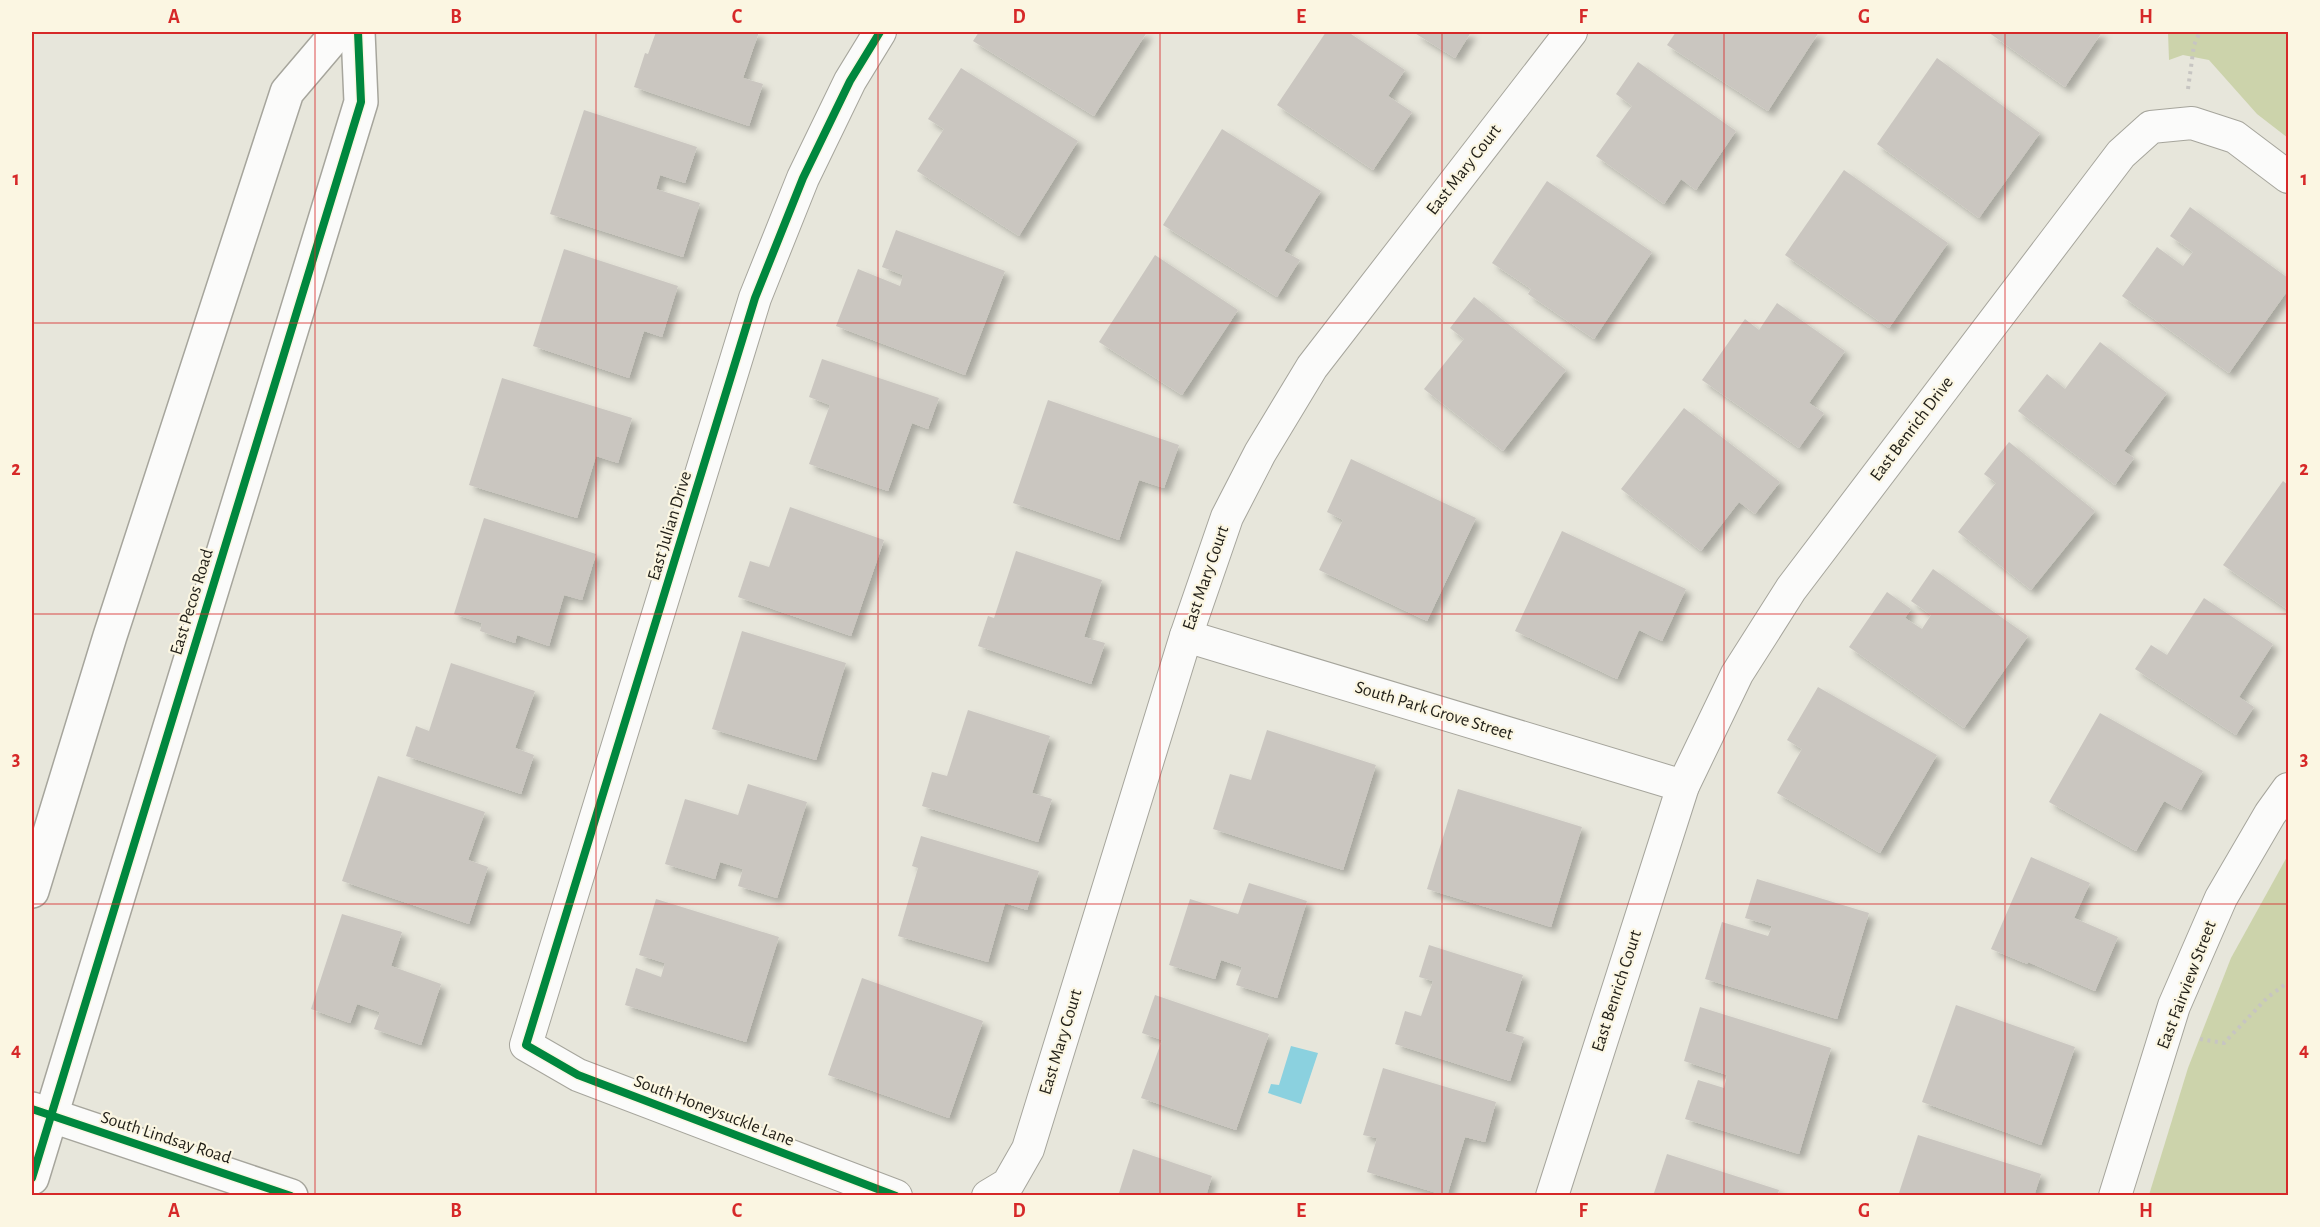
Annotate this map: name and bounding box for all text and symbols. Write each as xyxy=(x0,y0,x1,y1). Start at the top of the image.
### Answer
text: A xyxy=(168,7,180,27)
text: B xyxy=(450,7,462,27)
text: C xyxy=(732,7,743,27)
text: D xyxy=(1012,7,1026,27)
text: E xyxy=(1296,7,1306,27)
text: F xyxy=(1578,7,1588,27)
text: G xyxy=(1858,7,1870,27)
text: H xyxy=(2139,7,2153,27)
street label: East Mary Court xyxy=(1423,121,1505,219)
text: 1 xyxy=(12,169,20,189)
text: 1 xyxy=(2300,169,2308,189)
street label: East Benrich Drive xyxy=(1867,373,1957,485)
text: 2 xyxy=(11,459,21,479)
text: 2 xyxy=(2299,459,2309,479)
street label: East Julian Drive xyxy=(645,469,695,583)
street label: East Mary Court xyxy=(1180,523,1232,633)
street label: East Pecos Road xyxy=(167,547,217,657)
street label: South Park Grove Street xyxy=(1353,678,1515,744)
text: 3 xyxy=(12,749,20,769)
text: 3 xyxy=(2300,749,2308,769)
street label: East Fairview Street xyxy=(2154,918,2220,1052)
street label: East Benrich Court xyxy=(1589,928,1645,1054)
street label: East Mary Court xyxy=(1036,987,1086,1097)
text: 4 xyxy=(11,1040,21,1060)
text: 4 xyxy=(2299,1040,2309,1060)
street label: South Honeysuckle Lane xyxy=(631,1072,797,1150)
street label: South Lindsay Road xyxy=(99,1108,233,1168)
text: A xyxy=(168,1201,180,1221)
text: B xyxy=(450,1201,462,1221)
text: C xyxy=(732,1201,743,1221)
text: D xyxy=(1012,1201,1026,1221)
text: E xyxy=(1296,1201,1306,1221)
text: F xyxy=(1578,1201,1588,1221)
text: G xyxy=(1858,1201,1870,1221)
text: H xyxy=(2139,1201,2153,1221)

